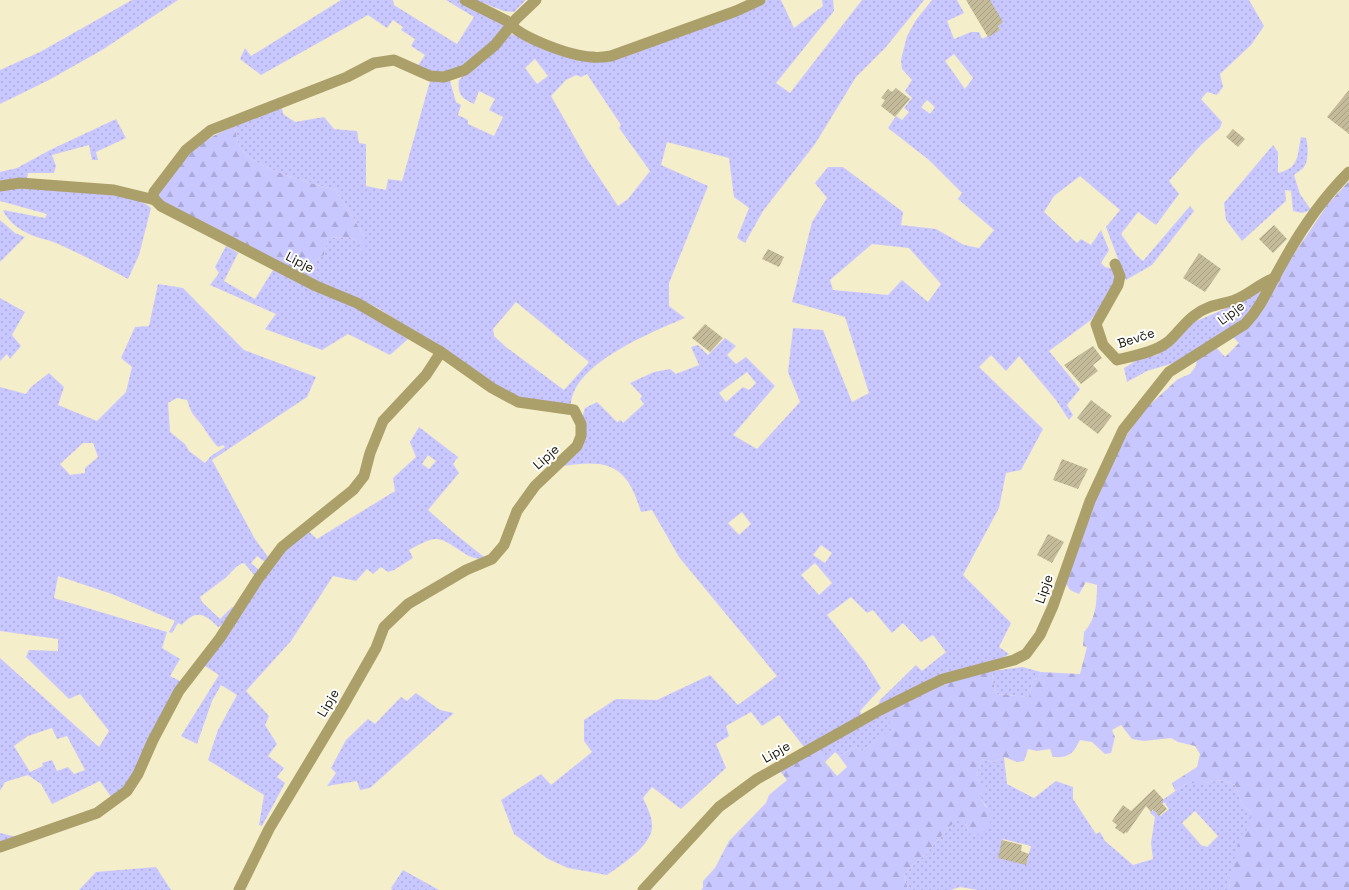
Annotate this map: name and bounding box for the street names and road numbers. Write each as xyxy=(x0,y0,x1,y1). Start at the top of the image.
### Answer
street label: Lipje xyxy=(283,248,317,276)
street label: Lipje xyxy=(1214,297,1248,329)
street label: Bevče xyxy=(1115,324,1157,352)
street label: Lipje xyxy=(529,441,563,473)
street label: Lipje xyxy=(1031,572,1057,606)
street label: Lipje xyxy=(313,686,343,720)
street label: Lipje xyxy=(759,737,793,767)

